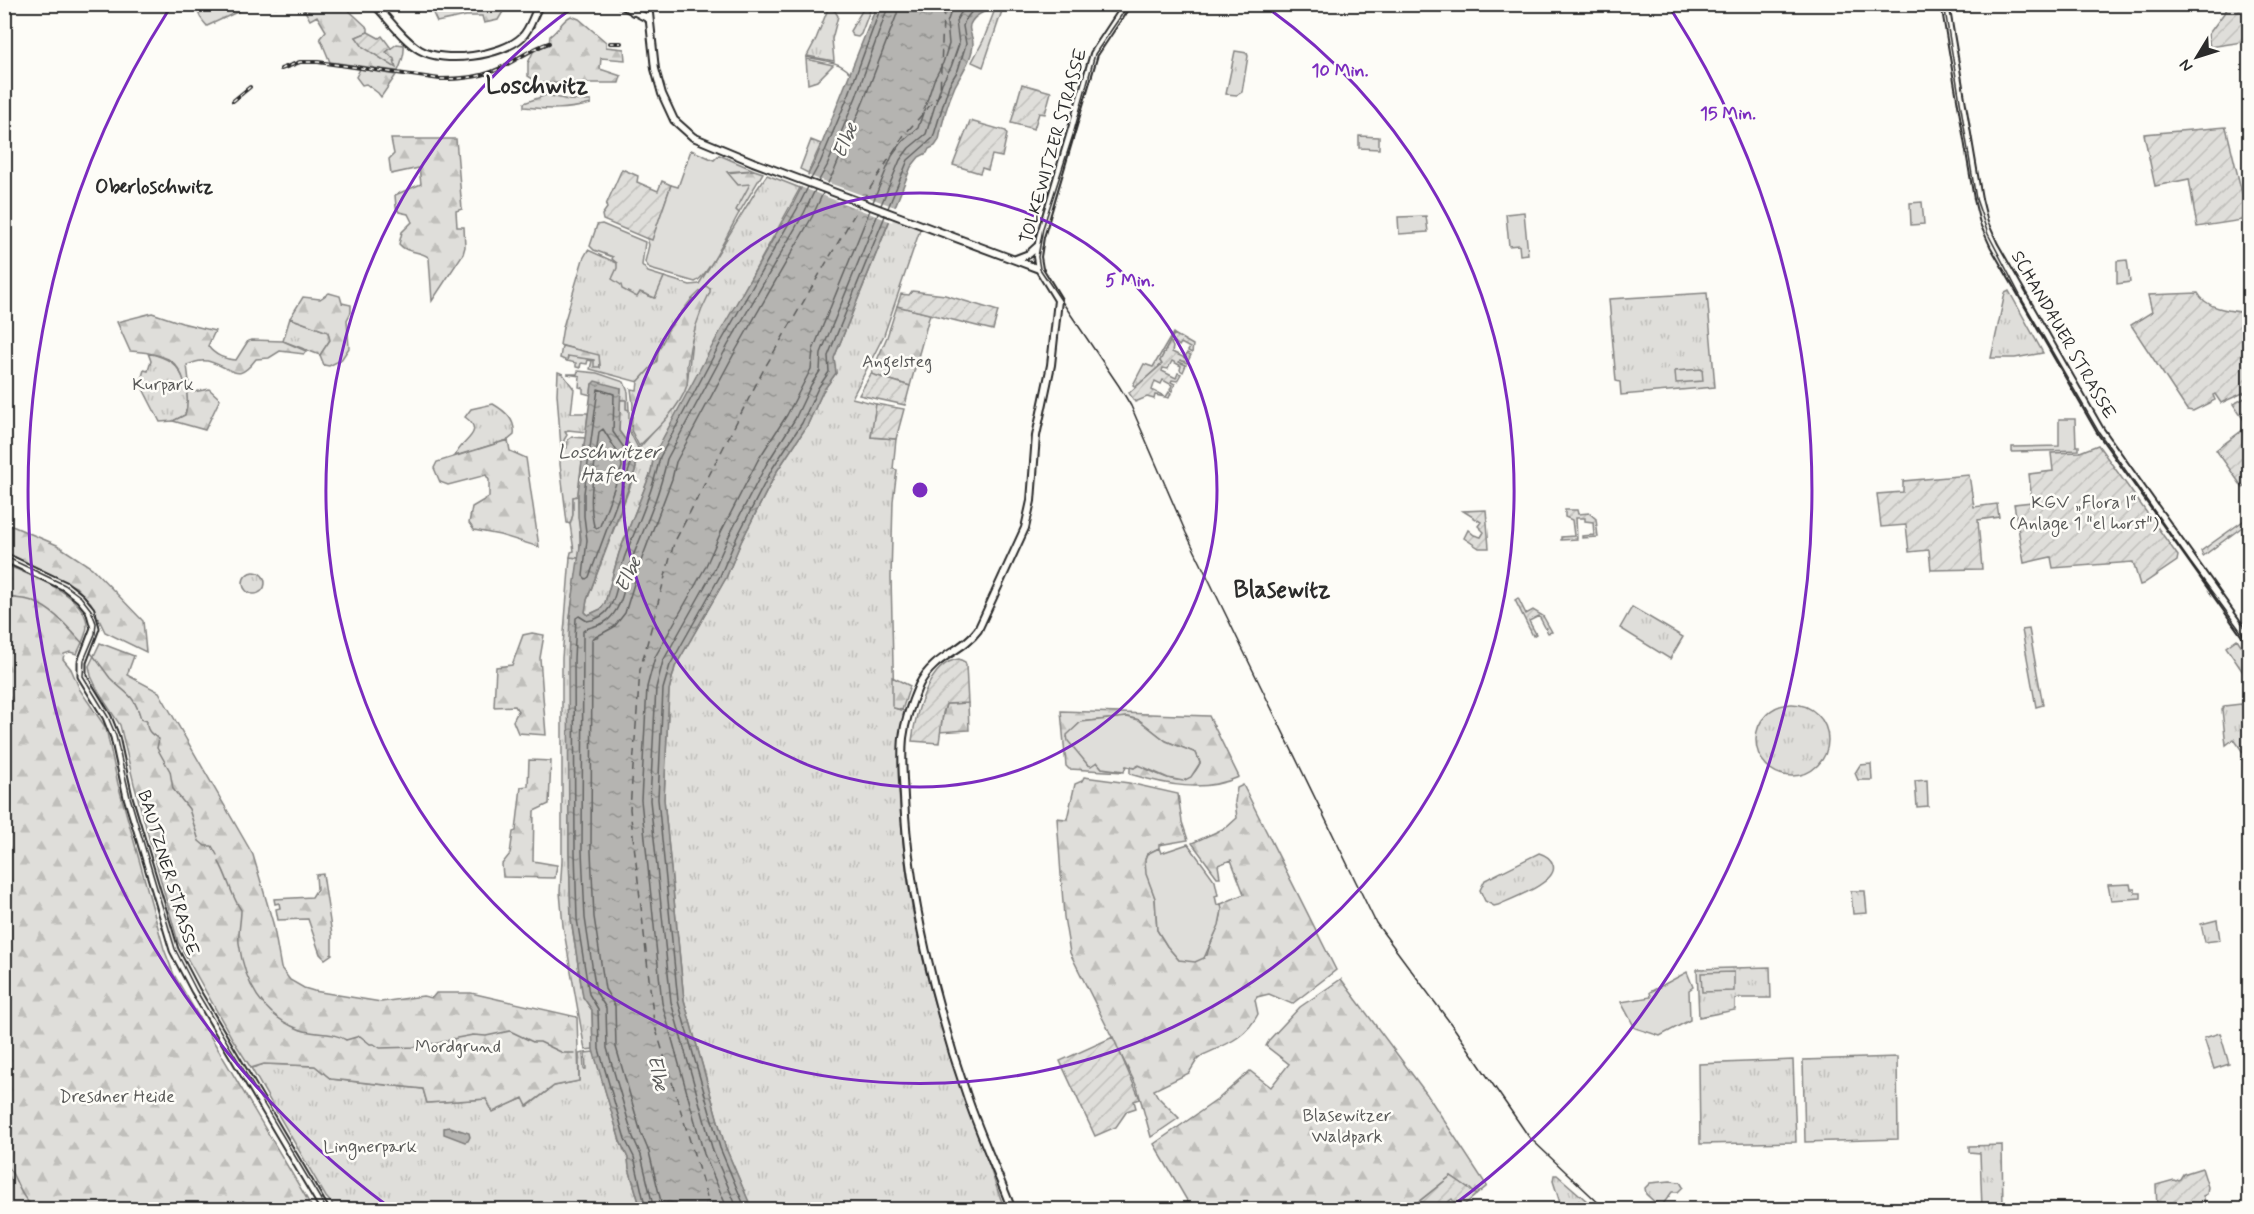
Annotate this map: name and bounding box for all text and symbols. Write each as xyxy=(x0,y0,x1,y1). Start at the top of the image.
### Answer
north arrow xyxy=(2167,27,2227,87)
street label: TOLKEWITZER STRASSE xyxy=(1015,45,1093,246)
text: N xyxy=(2175,55,2198,76)
text: 10 Min. xyxy=(1312,59,1369,83)
district label: Loschwitz xyxy=(486,71,588,102)
text: 15 Min. xyxy=(1700,102,1756,126)
water label: Elbe xyxy=(826,118,866,163)
district label: Oberloschwitz xyxy=(95,174,213,201)
street label: SCHANDAUER STRASSE xyxy=(2005,246,2121,424)
text: 5 Min. xyxy=(1105,269,1155,293)
park label: Angelsteg xyxy=(862,350,932,376)
park label: Kurpark xyxy=(132,373,194,397)
water label: Loschwitzer Hafen xyxy=(558,439,663,489)
centre of rings xyxy=(910,480,930,500)
park label: KGV „Flora I“ (Anlage 1 "el horst") xyxy=(2009,491,2159,537)
water label: Elbe xyxy=(609,551,650,597)
district label: Blasewitz xyxy=(1234,575,1330,606)
street label: BAUTZNER STRASSE xyxy=(131,787,205,959)
park label: Mordgrund xyxy=(415,1035,501,1059)
water label: Elbe xyxy=(640,1053,674,1095)
park label: Dresdner Heide xyxy=(59,1085,175,1109)
park label: Blasewitzer Waldpark xyxy=(1302,1104,1392,1149)
park label: Lingnerpark xyxy=(323,1135,417,1160)

